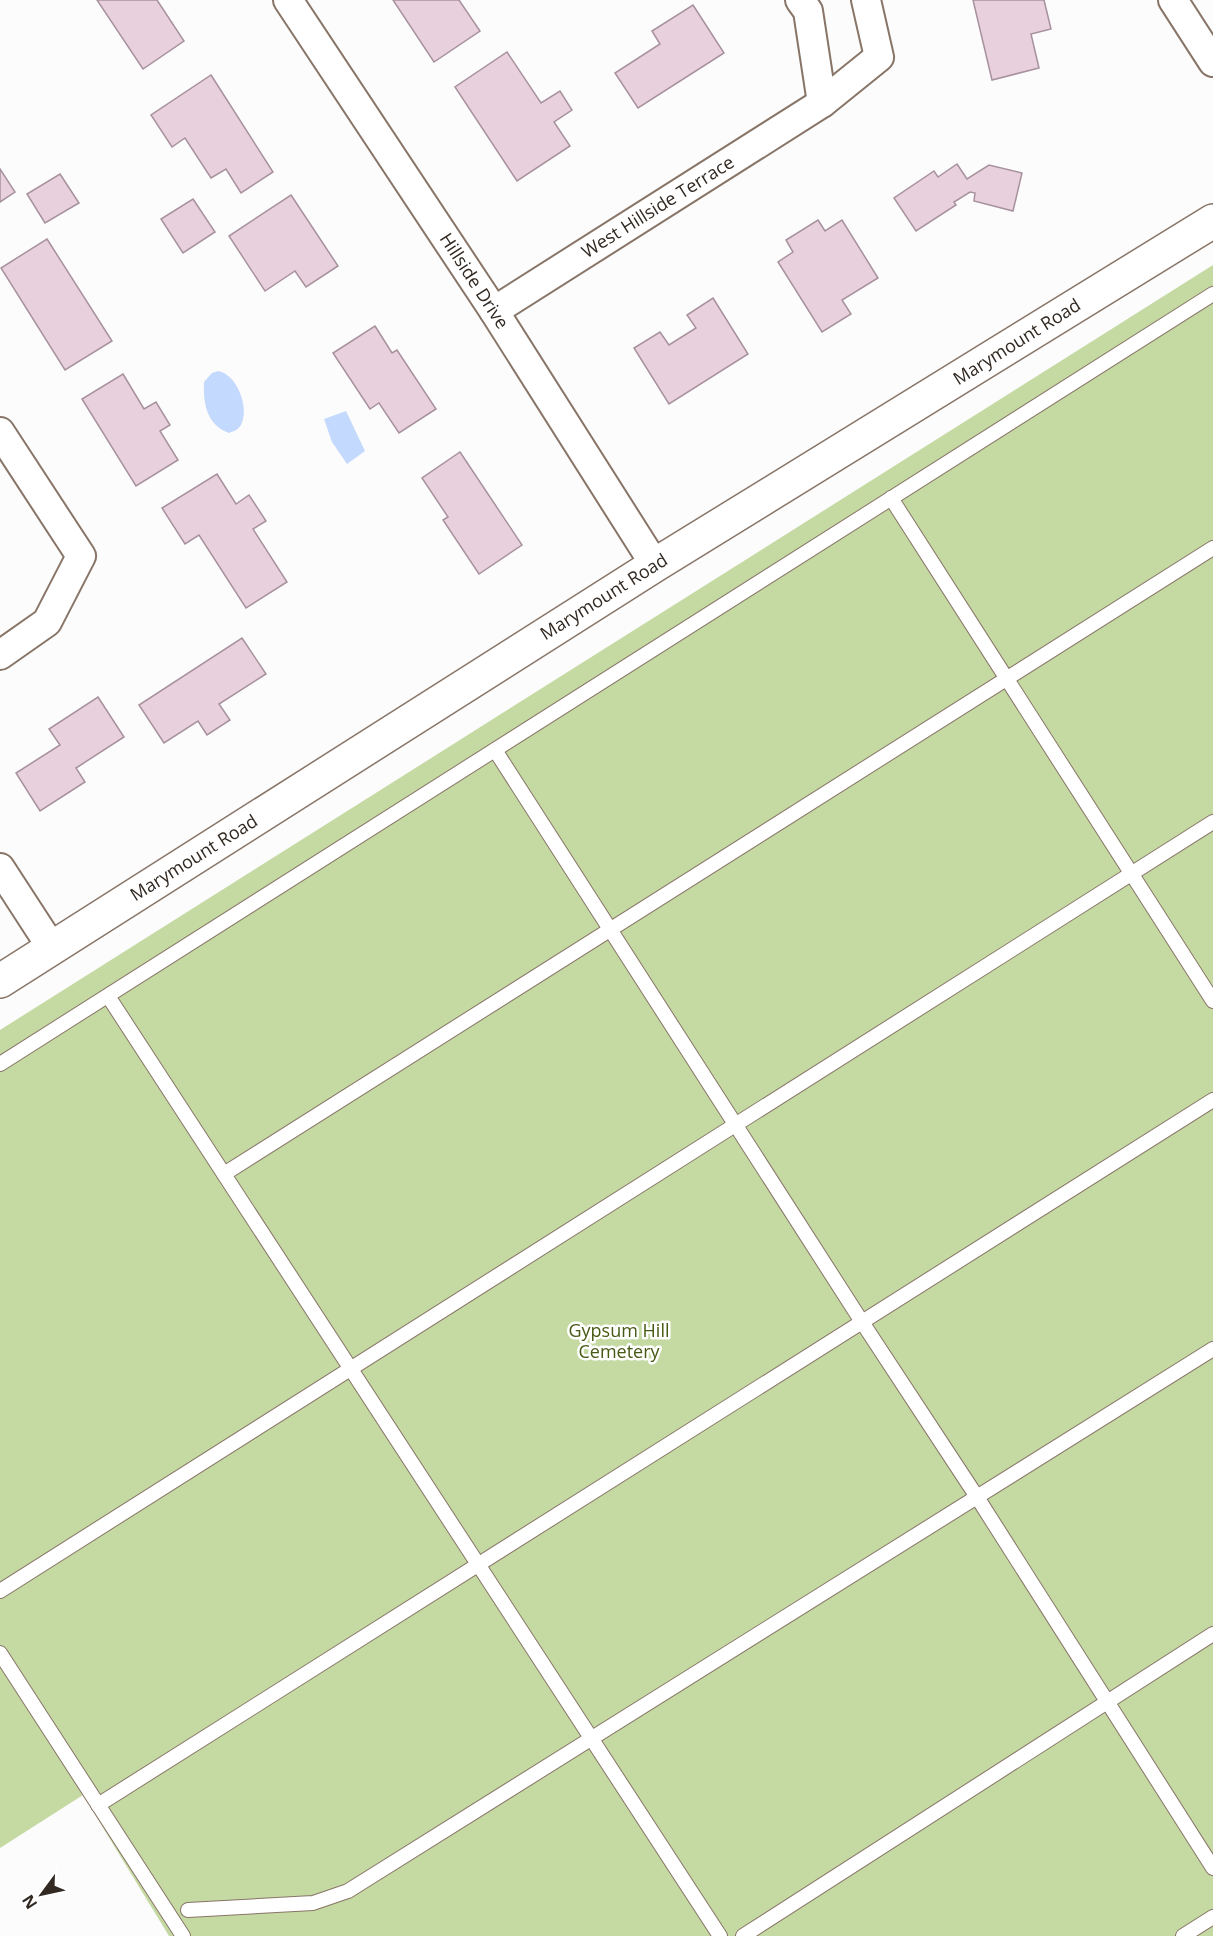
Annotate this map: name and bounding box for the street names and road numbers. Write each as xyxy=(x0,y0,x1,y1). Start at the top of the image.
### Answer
street label: West Hillside Terrace xyxy=(577,149,738,263)
street label: Hillside Drive xyxy=(435,228,515,333)
street label: Marymount Road xyxy=(948,292,1085,390)
street label: Marymount Road xyxy=(535,547,672,645)
street label: Marymount Road xyxy=(125,808,262,906)

